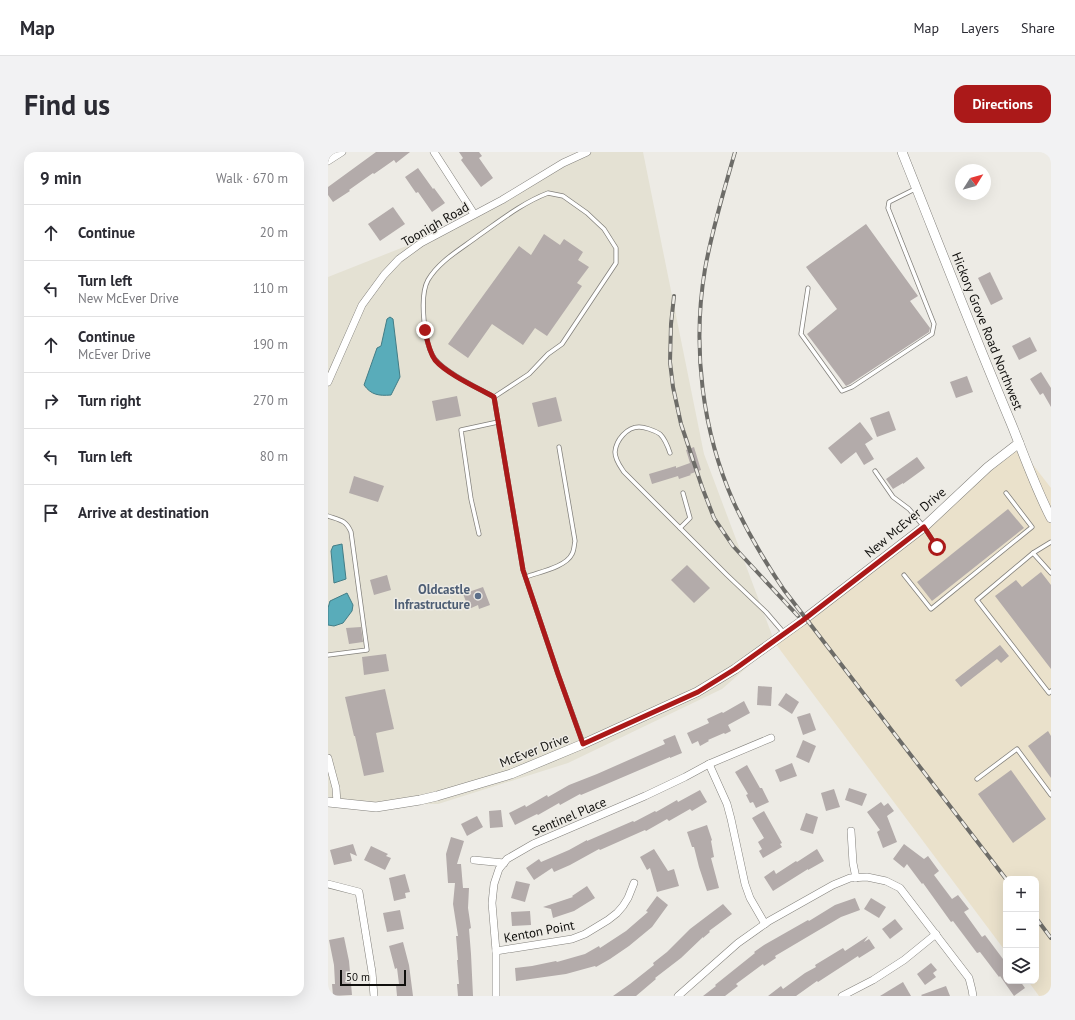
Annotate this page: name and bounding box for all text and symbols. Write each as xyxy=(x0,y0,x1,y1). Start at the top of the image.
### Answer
text: Map xyxy=(20,16,55,40)
text: Map xyxy=(913,19,939,37)
text: Layers xyxy=(961,19,999,37)
text: Share xyxy=(1021,19,1055,37)
button: Directions xyxy=(954,85,1051,123)
text: Find us xyxy=(24,86,110,123)
north arrow xyxy=(955,164,991,200)
text: 9 min xyxy=(40,167,81,189)
text: Walk · 670 m xyxy=(216,170,288,187)
street label: Toonigh Road xyxy=(398,198,472,251)
icon: ahead xyxy=(40,222,62,244)
text: Continue xyxy=(78,223,135,242)
text: 20 m xyxy=(260,224,288,241)
street label: Hickory Grove Road Northwest xyxy=(948,250,1027,413)
text: Turn left xyxy=(78,271,132,290)
icon: left xyxy=(40,278,62,300)
text: 110 m xyxy=(253,280,288,297)
text: New McEver Drive xyxy=(78,290,179,307)
route end xyxy=(416,321,434,339)
text: Continue xyxy=(78,327,135,346)
icon: ahead xyxy=(40,334,62,356)
text: 190 m xyxy=(253,336,288,353)
text: McEver Drive xyxy=(78,346,151,363)
icon: right xyxy=(40,390,62,412)
text: Turn right xyxy=(78,391,141,410)
text: 270 m xyxy=(253,392,288,409)
icon: left xyxy=(40,446,62,468)
text: Turn left xyxy=(78,447,132,466)
text: 80 m xyxy=(260,448,288,465)
street label: New McEver Drive xyxy=(861,483,949,561)
icon: arrive xyxy=(40,502,62,524)
text: Arrive at destination xyxy=(78,503,209,522)
route start xyxy=(928,538,946,556)
place label: Oldcastle Infrastructure xyxy=(394,581,470,613)
marker: Oldcastle Infrastructure xyxy=(473,591,483,601)
street label: McEver Drive xyxy=(497,729,571,771)
street label: Sentinel Place xyxy=(529,793,609,840)
map controls xyxy=(1003,876,1039,984)
button: + xyxy=(1003,876,1039,912)
button: − xyxy=(1003,912,1039,948)
street label: Kenton Point xyxy=(502,916,576,947)
button: layers xyxy=(1003,948,1039,984)
scale bar xyxy=(340,968,406,987)
text: 50 m xyxy=(346,970,370,984)

